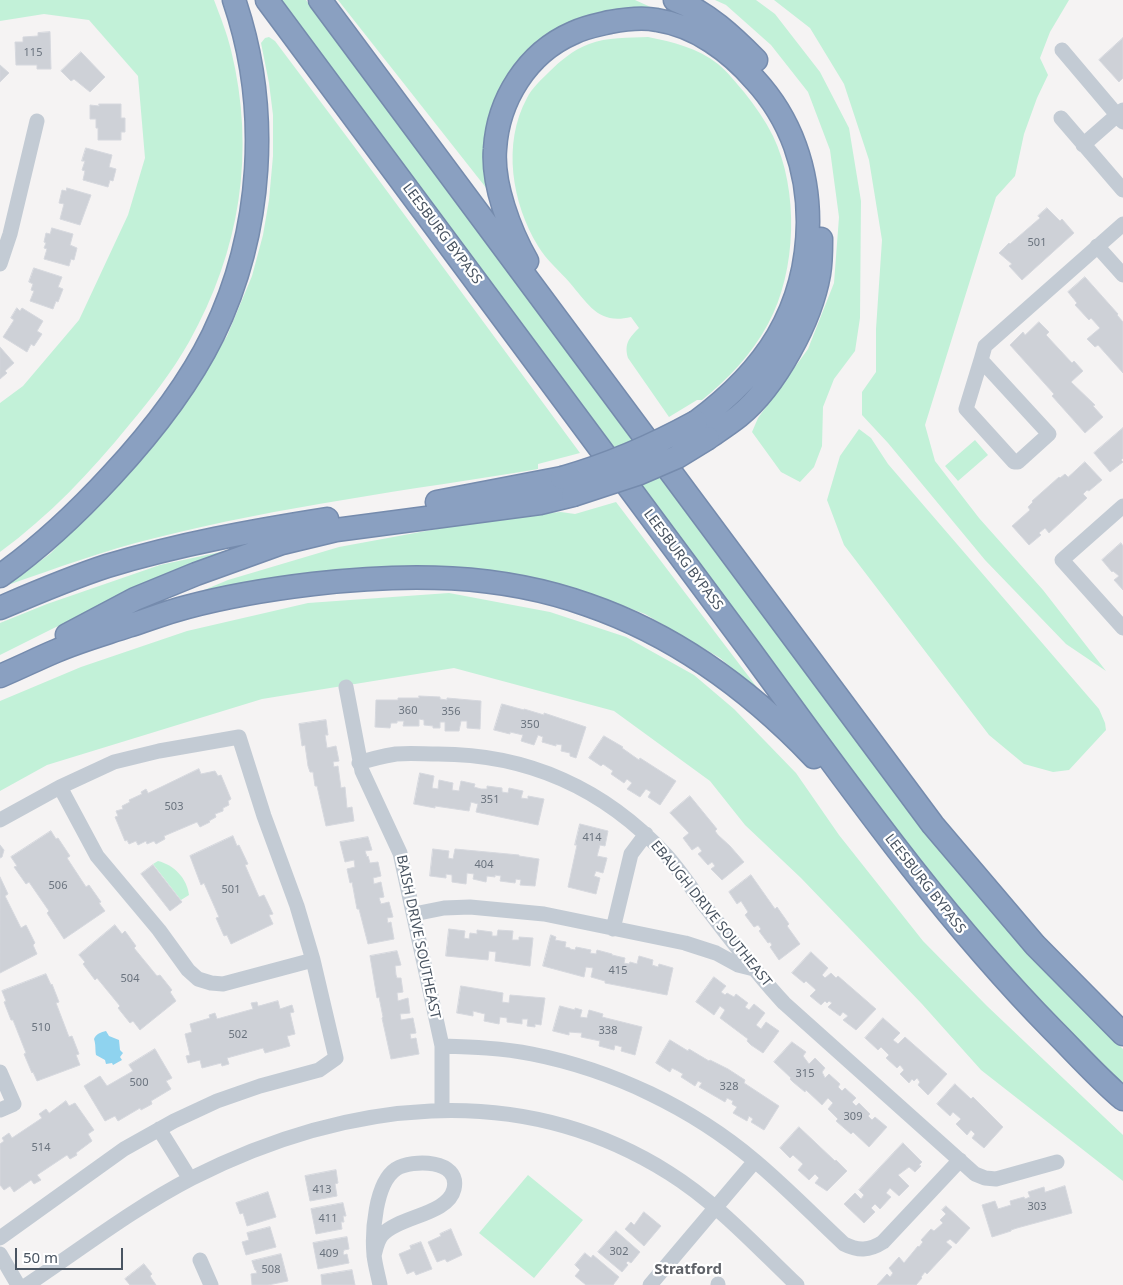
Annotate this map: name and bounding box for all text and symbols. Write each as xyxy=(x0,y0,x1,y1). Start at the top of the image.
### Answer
house number: 115 xyxy=(24,46,42,60)
street label: LEESBURG BYPASS xyxy=(399,180,485,288)
house number: 501 xyxy=(1028,236,1046,250)
street label: LEESBURG BYPASS xyxy=(640,506,726,614)
house number: 360 xyxy=(399,704,417,718)
house number: 356 xyxy=(442,705,460,719)
house number: 350 xyxy=(521,718,539,732)
house number: 351 xyxy=(481,793,499,807)
house number: 503 xyxy=(165,800,183,814)
house number: 414 xyxy=(583,831,601,845)
street label: LEESBURG BYPASS xyxy=(881,831,969,937)
street label: EBAUGH DRIVE SOUTHEAST xyxy=(647,838,775,990)
street label: BAISH DRIVE SOUTHEAST xyxy=(392,853,444,1021)
house number: 404 xyxy=(475,858,493,872)
house number: 506 xyxy=(49,879,67,893)
house number: 501 xyxy=(222,883,240,897)
house number: 415 xyxy=(609,964,627,978)
house number: 504 xyxy=(121,972,139,986)
house number: 510 xyxy=(32,1021,50,1035)
house number: 338 xyxy=(599,1024,617,1038)
house number: 502 xyxy=(229,1028,247,1042)
house number: 315 xyxy=(796,1067,814,1081)
house number: 500 xyxy=(130,1076,148,1090)
house number: 328 xyxy=(720,1080,738,1094)
house number: 309 xyxy=(844,1110,862,1124)
house number: 514 xyxy=(32,1141,50,1155)
house number: 413 xyxy=(313,1183,331,1197)
house number: 303 xyxy=(1028,1200,1046,1214)
house number: 411 xyxy=(319,1212,337,1226)
scale bar xyxy=(18,1238,125,1270)
house number: 302 xyxy=(610,1245,628,1259)
text: 50 m xyxy=(23,1247,58,1267)
house number: 409 xyxy=(320,1247,338,1261)
district label: Stratford xyxy=(654,1261,722,1279)
house number: 508 xyxy=(262,1263,280,1277)

